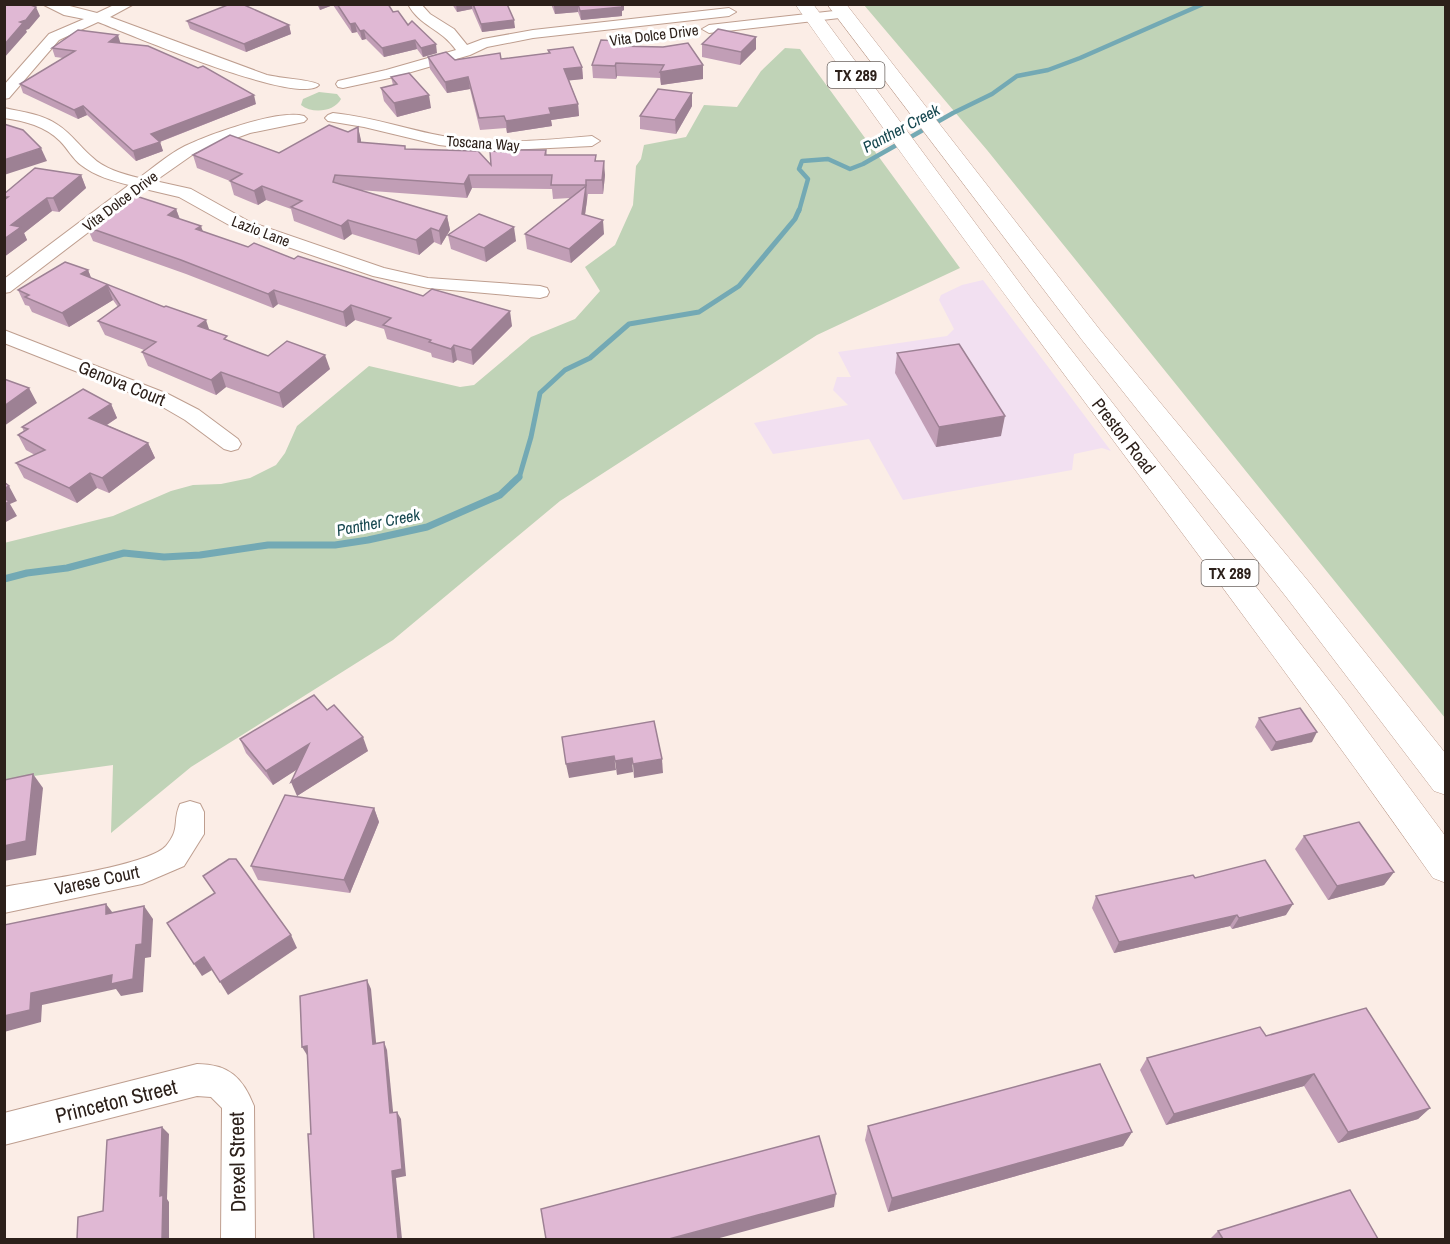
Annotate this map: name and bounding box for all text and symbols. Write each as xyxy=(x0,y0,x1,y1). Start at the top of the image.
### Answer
street label: Vita Dolce Drive xyxy=(608,19,700,51)
road number: TX 289 xyxy=(828,62,884,88)
water label: Panther Creek xyxy=(858,98,944,158)
street label: Toscana Way xyxy=(446,130,521,156)
street label: Vita Dolce Drive xyxy=(78,166,162,236)
street label: Lazio Lane xyxy=(229,210,293,252)
street label: Genova Court xyxy=(75,354,169,412)
street label: Preston Road xyxy=(1086,393,1162,479)
water label: Panther Creek xyxy=(334,503,422,541)
road number: TX 289 xyxy=(1202,560,1258,586)
street label: Varese Court xyxy=(52,859,142,901)
street label: Princeton Street xyxy=(52,1072,180,1130)
street label: Drexel Street xyxy=(222,1111,252,1212)

